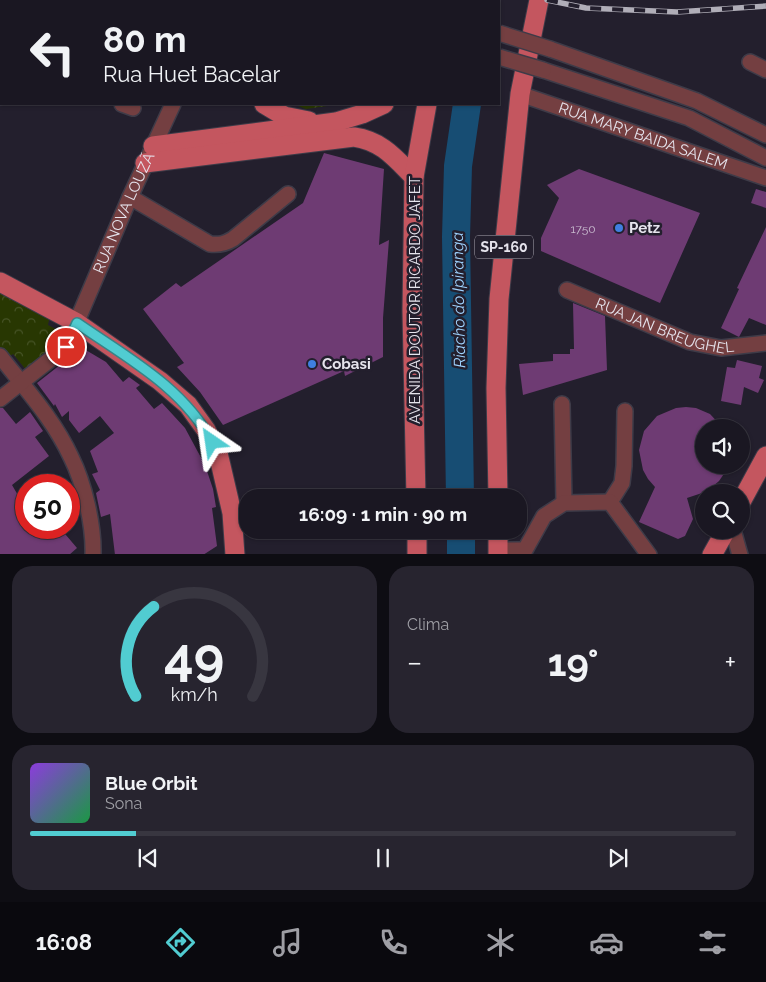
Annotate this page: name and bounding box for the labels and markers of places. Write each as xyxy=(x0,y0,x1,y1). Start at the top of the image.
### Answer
place label: Petz xyxy=(629,219,660,237)
marker: Petz xyxy=(613,222,625,234)
pin xyxy=(45,326,87,368)
place label: Cobasi xyxy=(322,355,371,373)
marker: Cobasi xyxy=(306,358,318,370)

